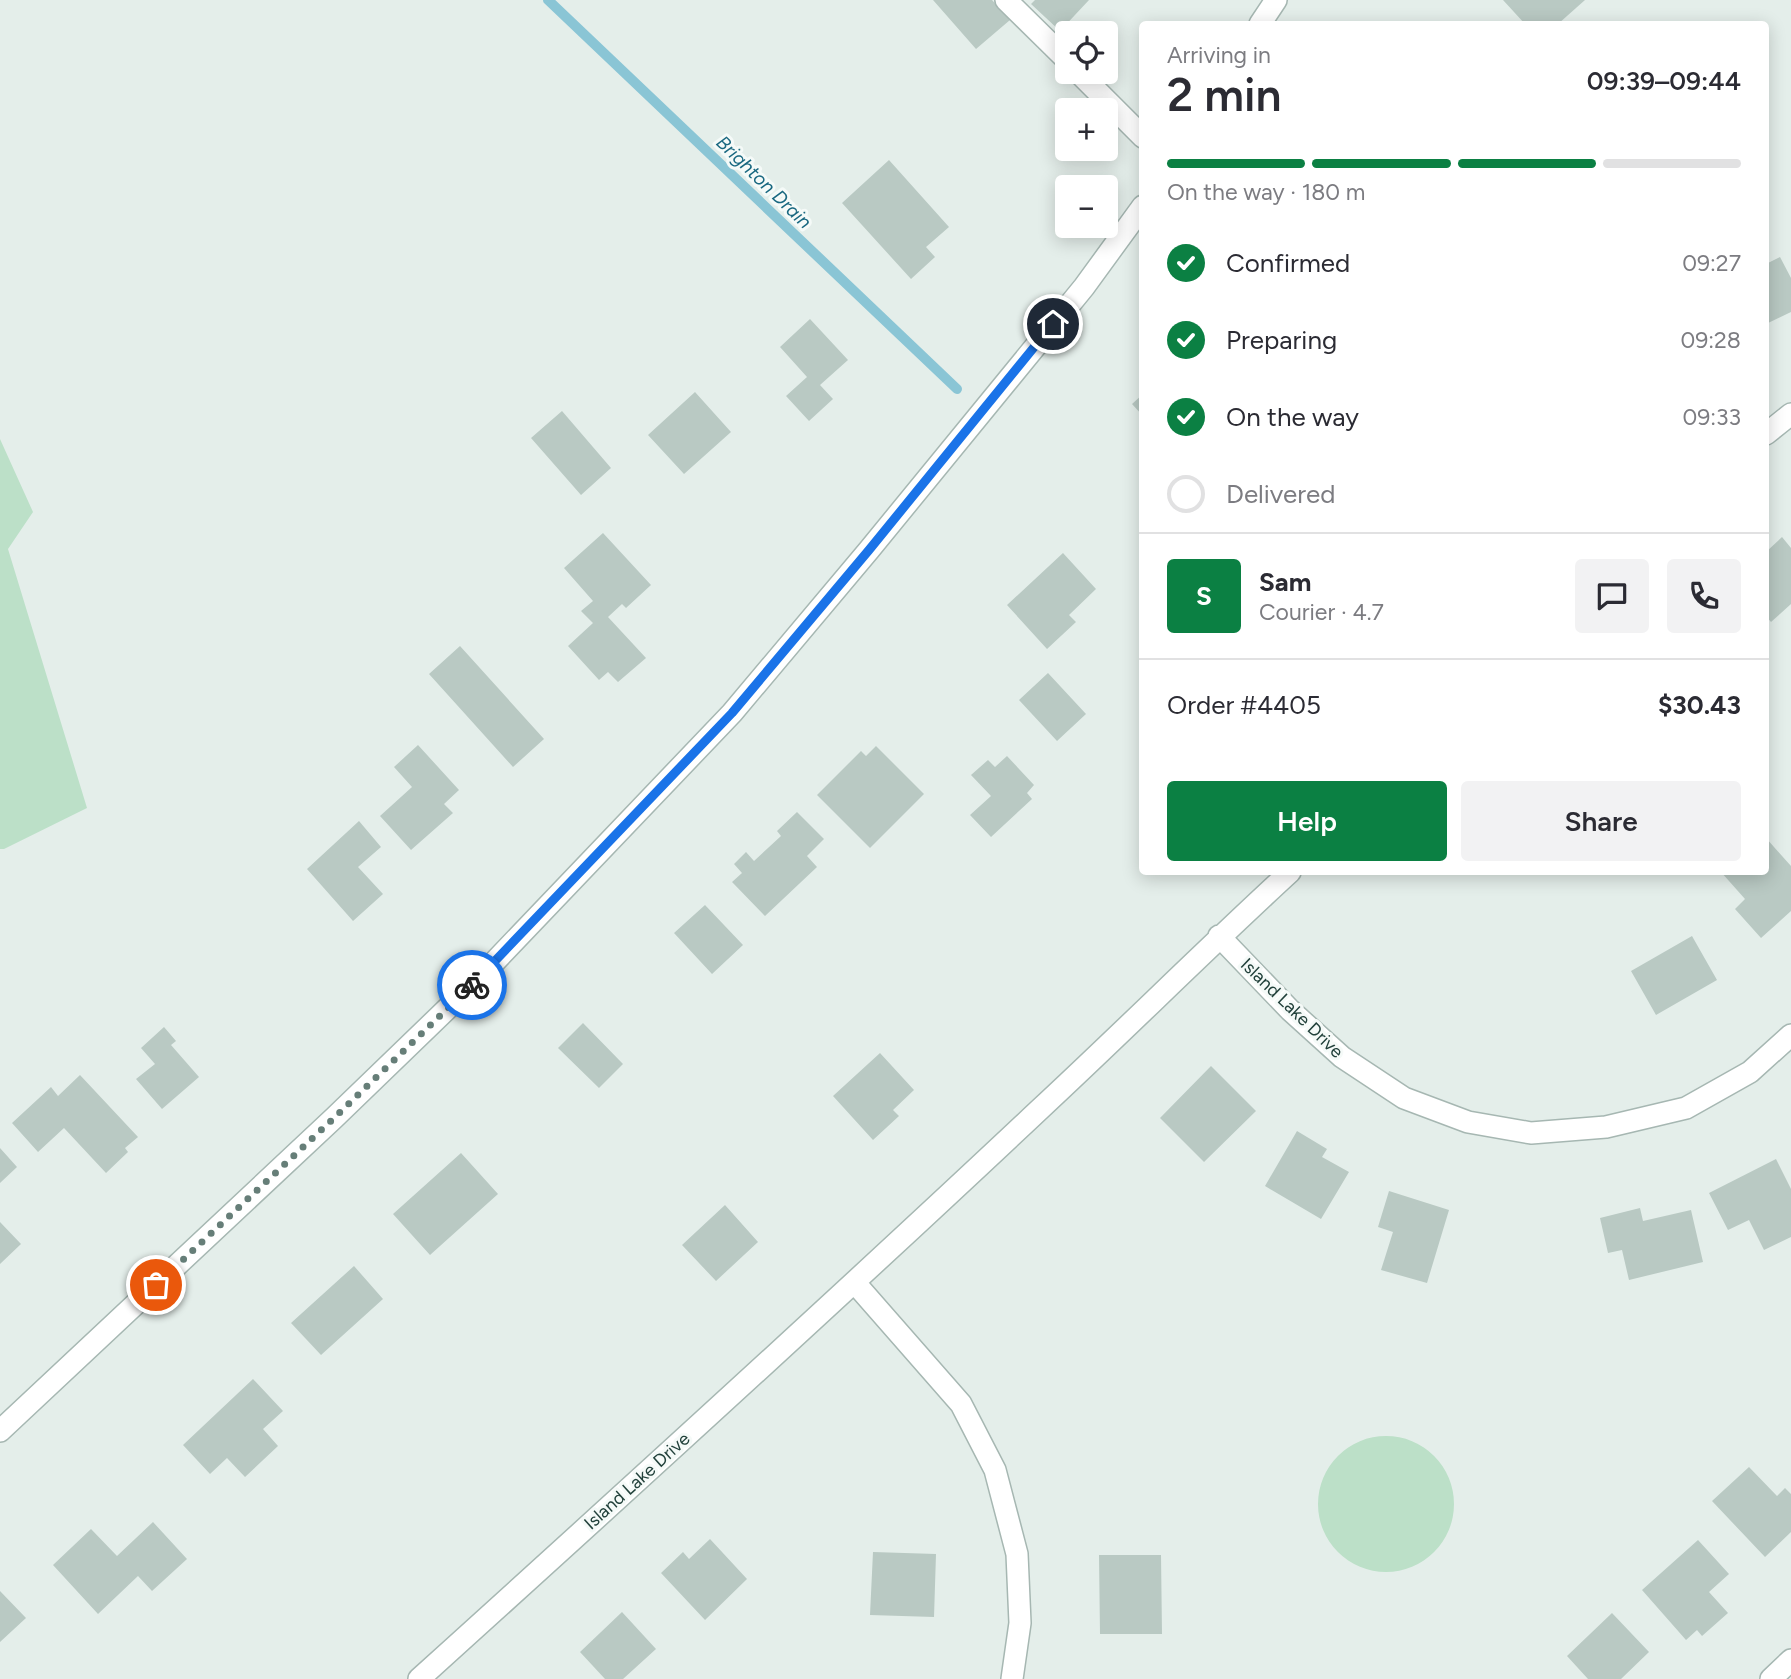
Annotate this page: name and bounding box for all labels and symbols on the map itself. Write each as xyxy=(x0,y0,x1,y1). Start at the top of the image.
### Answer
water label: Brighton Drain xyxy=(712,131,817,233)
pin xyxy=(1023,294,1083,354)
courier xyxy=(437,950,507,1020)
street label: Island Lake Drive xyxy=(1236,953,1348,1063)
pin xyxy=(126,1255,186,1315)
street label: Island Lake Drive xyxy=(580,1428,694,1534)

